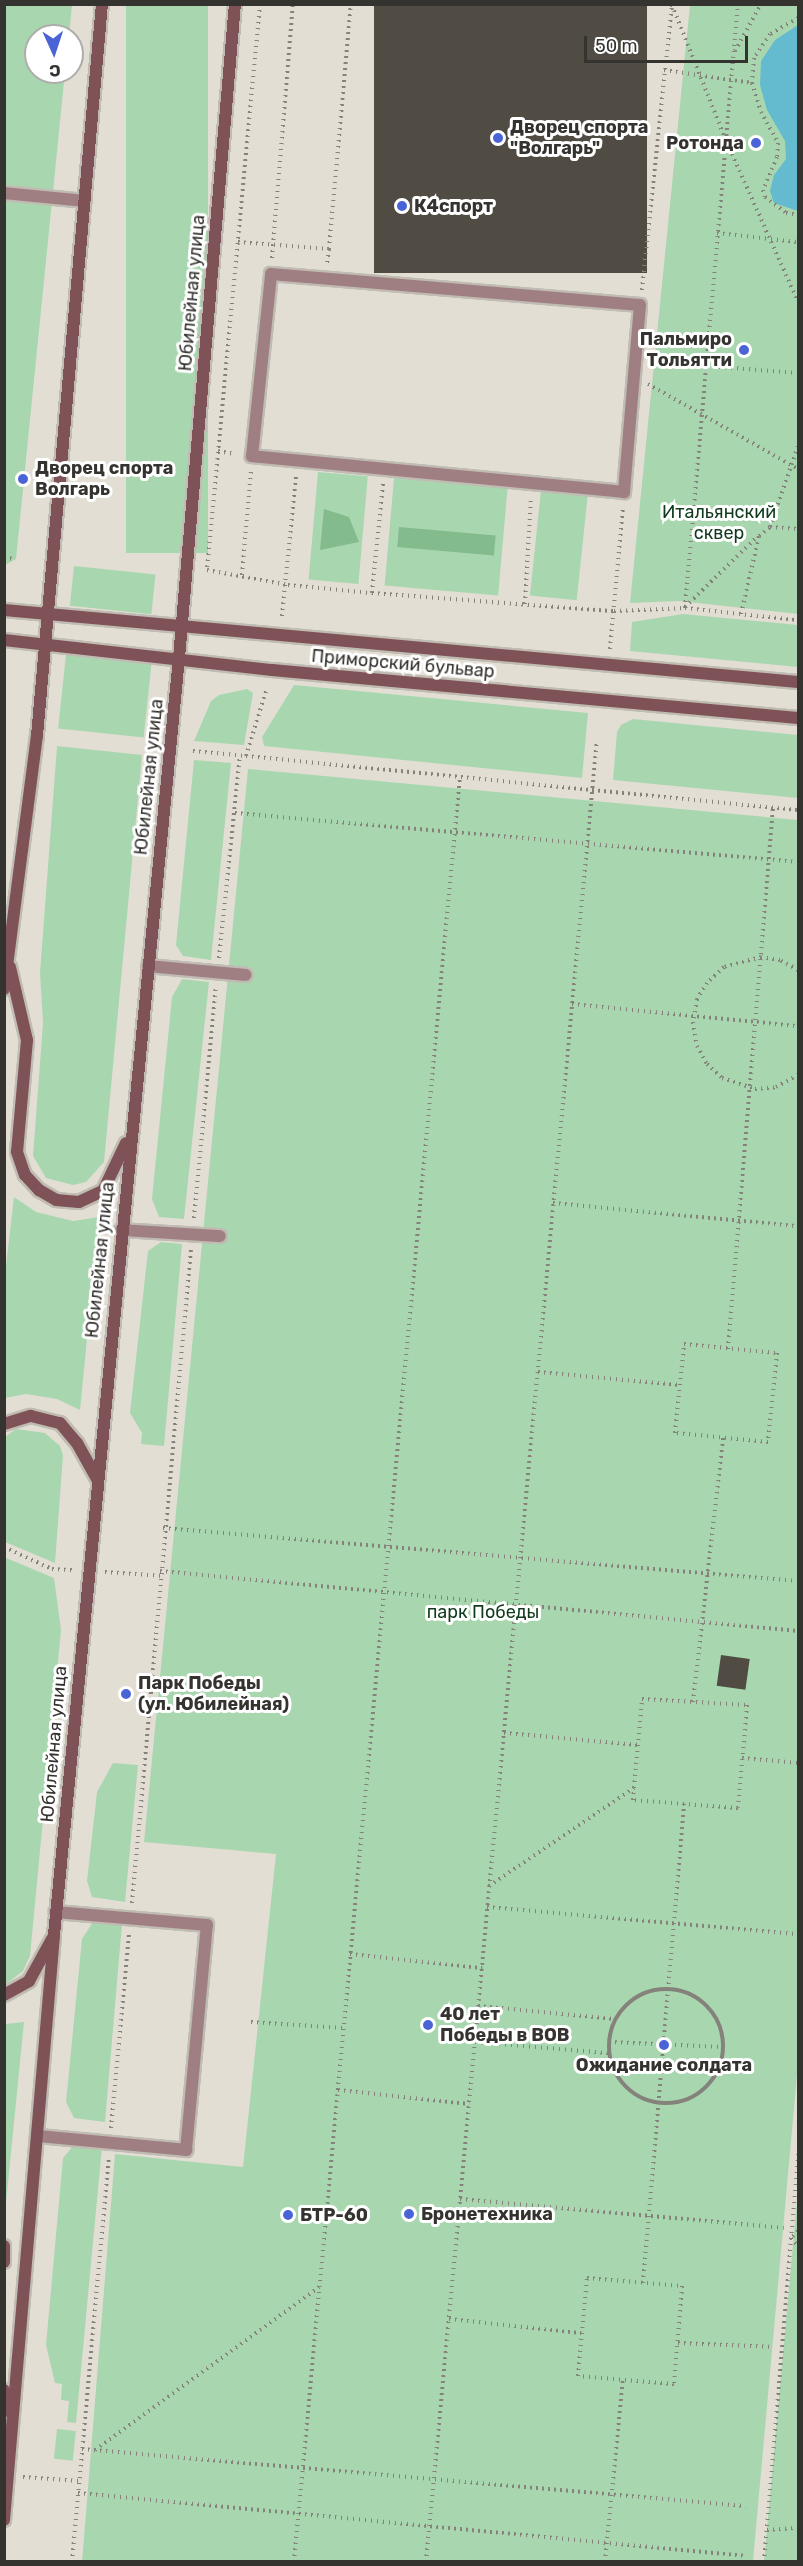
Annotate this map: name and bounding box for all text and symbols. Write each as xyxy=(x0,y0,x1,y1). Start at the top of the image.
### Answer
north arrow xyxy=(24,24,84,84)
scale bar xyxy=(587,24,750,62)
text: 50 m xyxy=(595,35,638,57)
text: С xyxy=(49,61,61,80)
place label: Дворец спорта "Волгарь" xyxy=(510,117,648,160)
marker: Дворец спорта "Волгарь" xyxy=(491,131,505,145)
place label: Ротонда xyxy=(666,132,744,154)
marker: Ротонда xyxy=(749,136,763,150)
place label: К4спорт xyxy=(414,195,493,217)
marker: К4спорт xyxy=(395,199,409,213)
street label: Юбилейная улица xyxy=(174,214,210,372)
place label: Пальмиро Тольятти xyxy=(640,329,732,372)
marker: Пальмиро Тольятти xyxy=(737,343,751,357)
place label: Дворец спорта Волгарь xyxy=(35,458,173,500)
marker: Дворец спорта Волгарь xyxy=(16,472,30,486)
park label: Итальянский сквер xyxy=(662,502,776,544)
street label: Приморский бульвар xyxy=(311,645,495,683)
street label: Юбилейная улица xyxy=(130,698,168,856)
street label: Юбилейная улица xyxy=(81,1181,119,1339)
park label: парк Победы xyxy=(427,1601,539,1623)
street label: Юбилейная улица xyxy=(36,1665,72,1823)
place label: Парк Победы (ул. Юбилейная) xyxy=(138,1673,289,1716)
marker: Парк Победы (ул. Юбилейная) xyxy=(119,1687,133,1701)
place label: 40 лет Победы в ВОВ xyxy=(440,2004,570,2046)
marker: 40 лет Победы в ВОВ xyxy=(421,2018,435,2032)
marker: Ожидание солдата xyxy=(657,2038,671,2052)
place label: Ожидание солдата xyxy=(576,2054,752,2076)
place label: Бронетехника xyxy=(421,2203,553,2225)
place label: БТР-60 xyxy=(300,2204,368,2226)
marker: Бронетехника xyxy=(402,2207,416,2221)
marker: БТР-60 xyxy=(281,2208,295,2222)

